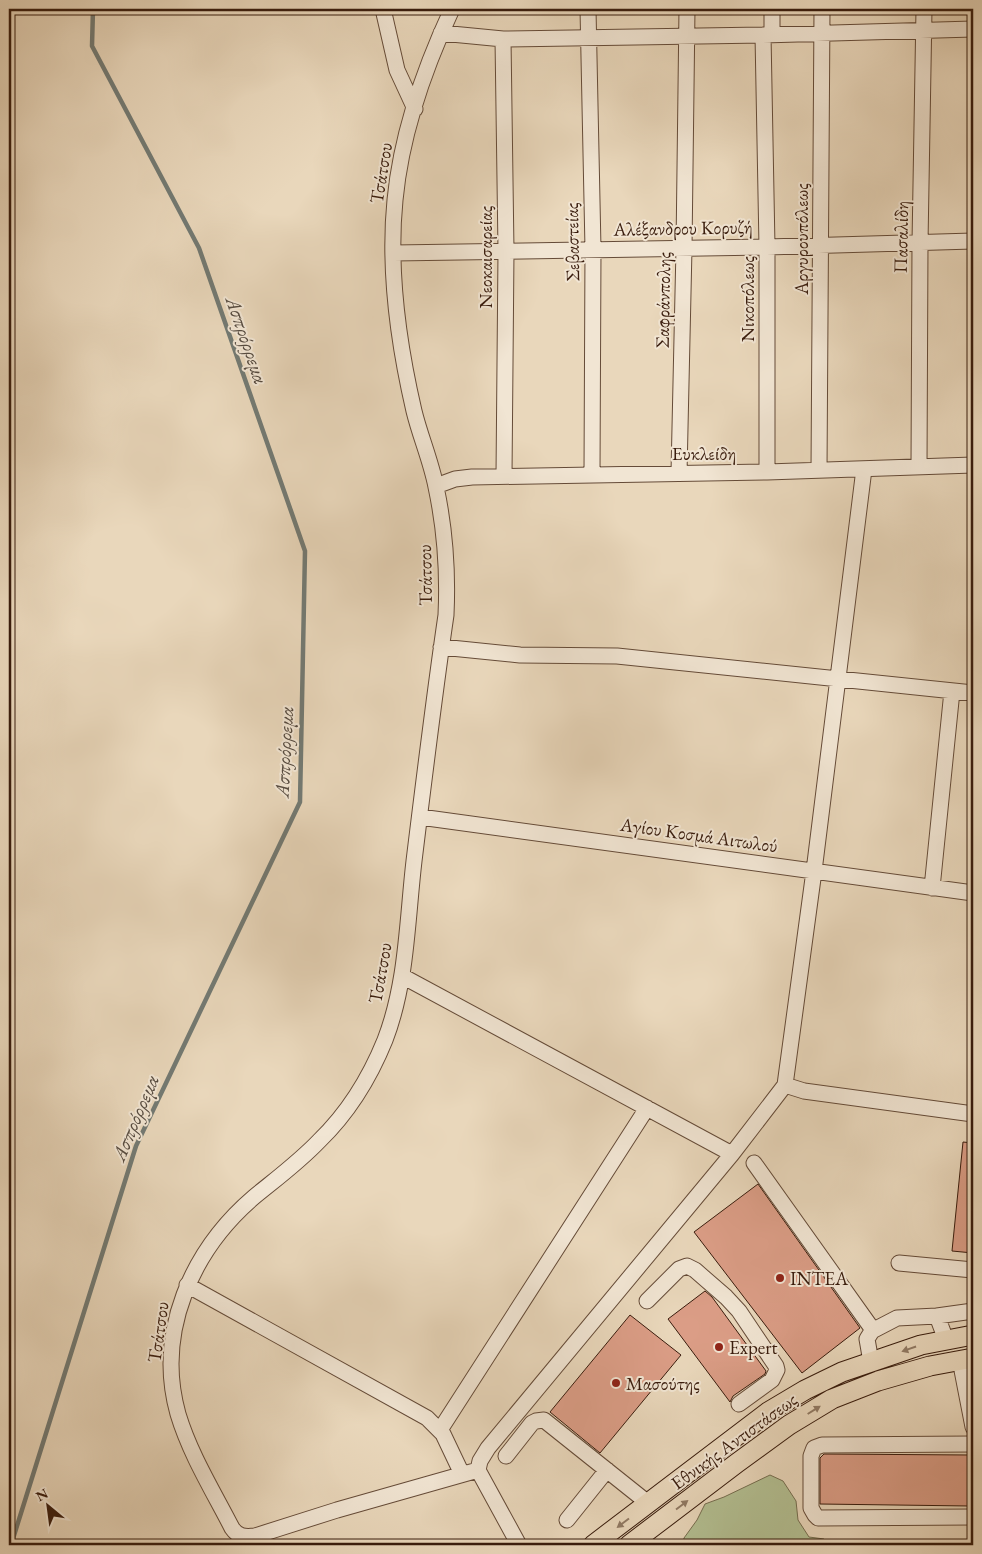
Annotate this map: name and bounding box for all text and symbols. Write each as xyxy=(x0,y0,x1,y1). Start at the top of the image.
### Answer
street label: Τσάτσου xyxy=(364,141,398,205)
street label: Αργυρουπόλεως xyxy=(789,183,814,296)
street label: Πασαλίδη xyxy=(888,201,914,273)
street label: Σεβαστείας xyxy=(559,202,585,282)
street label: Νεοκαισαρείας xyxy=(473,206,498,308)
street label: Αλέξανδρου Κορυζή xyxy=(612,214,753,242)
street label: Σαφράνπολης xyxy=(650,252,676,348)
street label: Νικοπόλεως xyxy=(735,256,760,342)
water label: Ασπρόρρεμα xyxy=(219,291,274,387)
street label: Ευκλείδη xyxy=(672,441,736,466)
street label: Τσάτσου xyxy=(412,544,438,606)
water label: Ασπρόρρεμα xyxy=(269,706,299,800)
street label: Αγίου Κοσμά Αιτωλού xyxy=(618,811,779,858)
street label: Τσάτσου xyxy=(362,941,398,1005)
water label: Ασπρόρρεμα xyxy=(105,1071,165,1167)
place label: INTEA xyxy=(790,1266,849,1291)
marker: INTEA xyxy=(774,1272,786,1284)
street label: Τσάτσου xyxy=(141,1300,175,1364)
place label: Expert xyxy=(729,1335,778,1360)
marker: Expert xyxy=(713,1341,725,1353)
one-way arrow xyxy=(901,1345,916,1353)
place label: Μασούτης xyxy=(626,1371,700,1396)
marker: Μασούτης xyxy=(610,1377,622,1389)
street label: Εθνικής Αντιστάσεως xyxy=(666,1387,802,1495)
one-way arrow xyxy=(807,1406,820,1415)
north arrow xyxy=(22,1482,72,1532)
text: N xyxy=(32,1484,52,1505)
one-way arrow xyxy=(675,1500,689,1510)
one-way arrow xyxy=(616,1518,630,1528)

